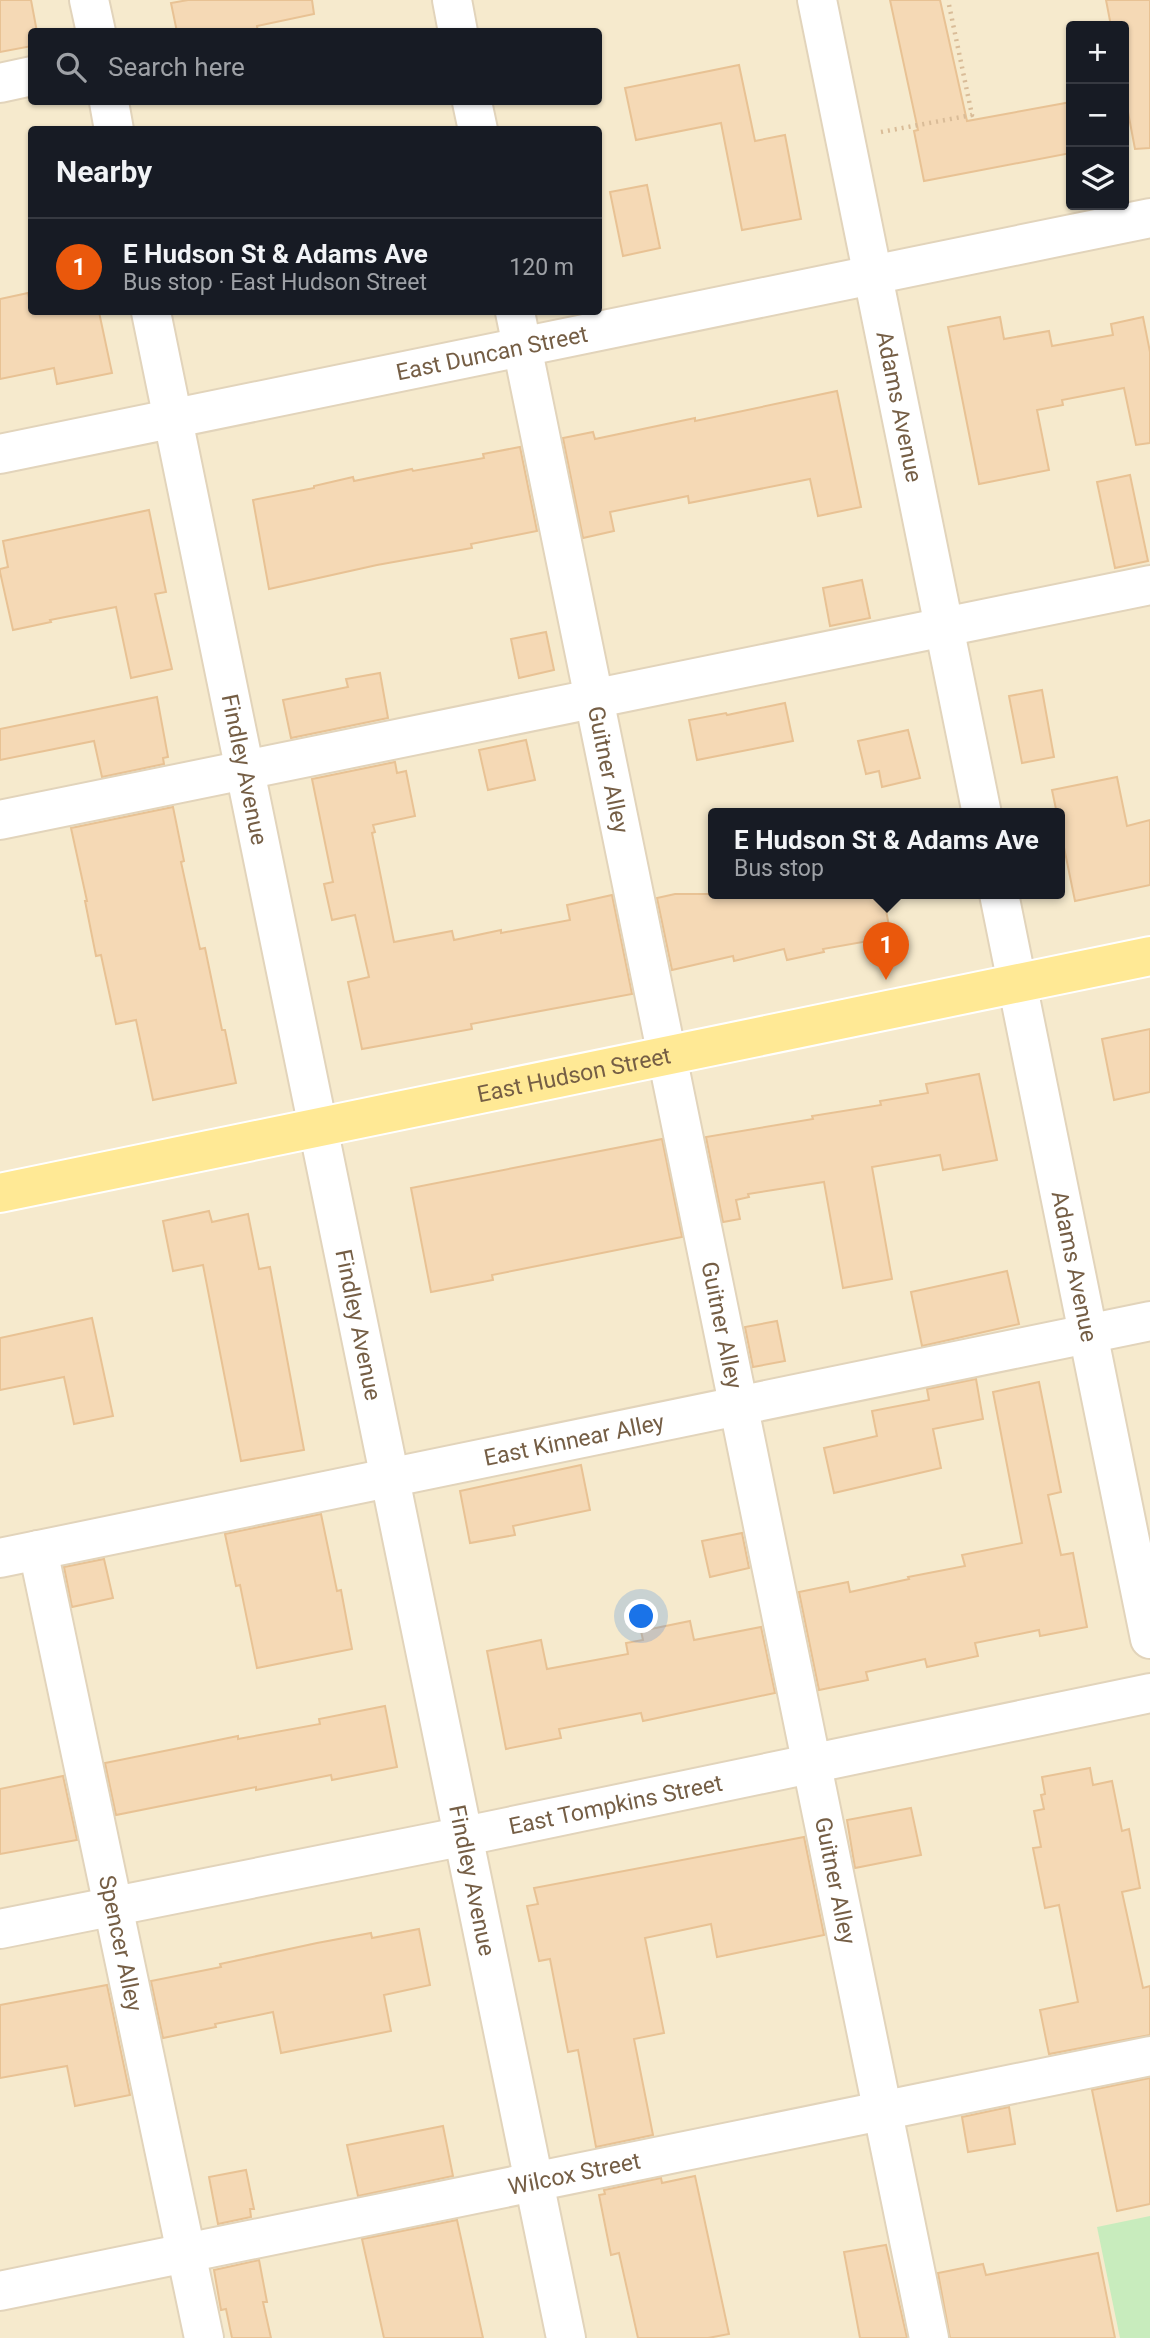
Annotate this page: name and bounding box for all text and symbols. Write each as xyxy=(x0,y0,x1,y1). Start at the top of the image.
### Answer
map controls xyxy=(1066,21,1129,210)
button: + xyxy=(1066,21,1129,84)
search box xyxy=(28,28,602,105)
icon: search xyxy=(52,48,90,86)
text: Search here xyxy=(108,52,245,82)
button: − xyxy=(1066,84,1129,147)
button: layers xyxy=(1066,147,1129,210)
text: Nearby xyxy=(56,154,152,189)
text: E Hudson St & Adams Ave xyxy=(123,239,428,269)
text: 1 xyxy=(72,254,86,281)
text: 120 m xyxy=(509,254,574,281)
text: Bus stop · East Hudson Street xyxy=(123,269,427,296)
street label: East Duncan Street xyxy=(394,320,590,386)
street label: Adams Avenue xyxy=(871,329,928,485)
street label: Findley Avenue xyxy=(216,692,273,847)
street label: Guitner Alley xyxy=(582,704,635,836)
popup xyxy=(708,808,1065,899)
text: E Hudson St & Adams Ave xyxy=(734,825,1039,855)
text: Bus stop xyxy=(734,855,824,882)
pin: 1 xyxy=(863,922,909,980)
street label: East Hudson Street xyxy=(475,1042,673,1108)
street label: Adams Avenue xyxy=(1046,1189,1103,1344)
street label: Findley Avenue xyxy=(330,1247,387,1403)
street label: Guitner Alley xyxy=(696,1259,748,1391)
street label: East Kinnear Alley xyxy=(481,1408,667,1471)
your location xyxy=(624,1599,658,1633)
street label: East Tompkins Street xyxy=(506,1769,725,1840)
street label: Findley Avenue xyxy=(444,1803,501,1958)
street label: Guitner Alley xyxy=(809,1815,862,1947)
street label: Spencer Alley xyxy=(93,1873,148,2014)
street label: Wilcox Street xyxy=(506,2147,643,2200)

